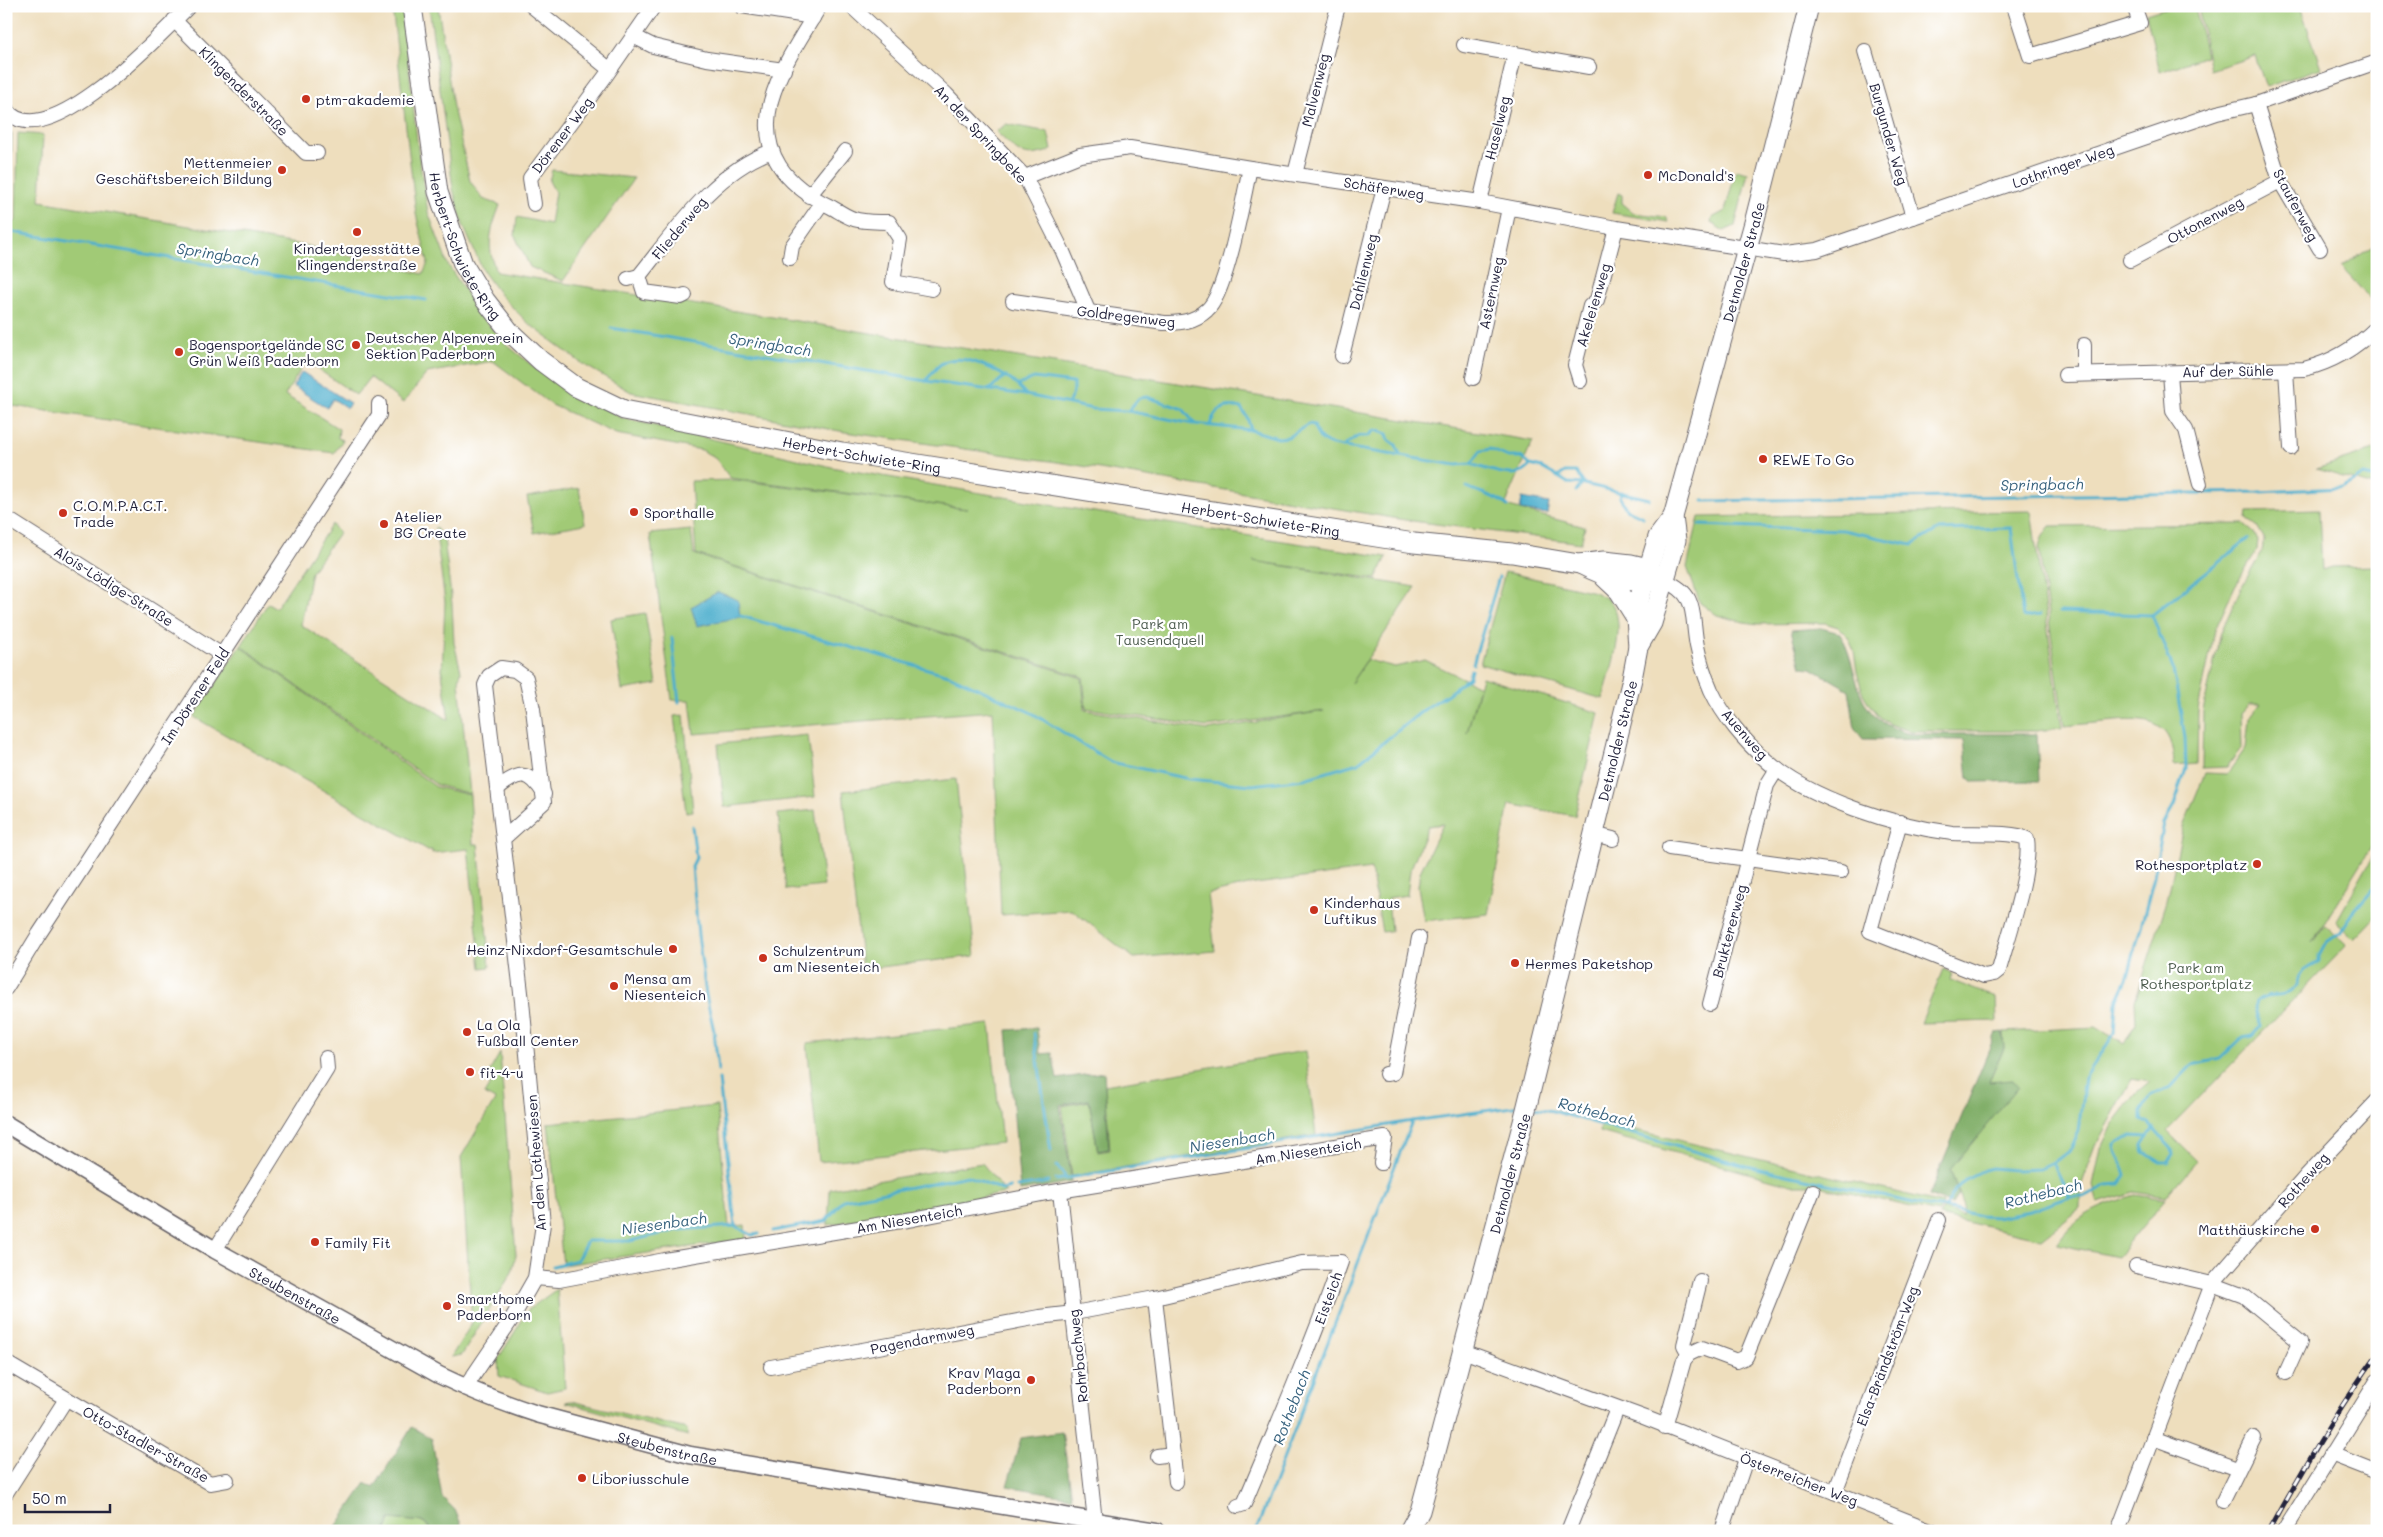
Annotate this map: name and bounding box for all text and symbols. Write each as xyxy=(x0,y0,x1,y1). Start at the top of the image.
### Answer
street label: Klingenderstraße xyxy=(195,42,293,140)
street label: Malvenweg xyxy=(1297,51,1333,129)
street label: An der Springbeke xyxy=(930,81,1032,187)
street label: Burgunder Weg xyxy=(1865,81,1913,187)
place label: ptm-akademie xyxy=(316,90,414,109)
marker: ptm-akademie xyxy=(300,93,312,105)
street label: Dörener Weg xyxy=(527,93,597,177)
street label: Haselweg xyxy=(1480,94,1514,162)
street label: Lothringer Weg xyxy=(2010,140,2116,192)
place label: Mettenmeier Geschäftsbereich Bildung xyxy=(96,153,272,188)
marker: Mettenmeier Geschäftsbereich Bildung xyxy=(276,164,288,176)
place label: McDonald's xyxy=(1658,166,1734,185)
street label: Stauferweg xyxy=(2269,166,2323,244)
marker: McDonald's xyxy=(1642,169,1654,181)
street label: Herbert-Schwiete-Ring xyxy=(426,171,506,323)
street label: Schäferweg xyxy=(1342,172,1426,204)
street label: Ottonenweg xyxy=(2164,192,2246,248)
street label: Fliederweg xyxy=(647,193,711,263)
street label: Detmolder Straße xyxy=(1718,200,1769,324)
marker: Kindertagesstätte Klingenderstraße xyxy=(351,226,363,238)
street label: Dahlienweg xyxy=(1344,232,1382,312)
water label: Springbach xyxy=(175,238,261,270)
place label: Kindertagesstätte Klingenderstraße xyxy=(294,239,420,274)
street label: Asternweg xyxy=(1474,255,1508,331)
street label: Akeleienweg xyxy=(1571,261,1615,349)
street label: Goldregenweg xyxy=(1076,301,1176,331)
place label: Deutscher Alpenverein Sektion Paderborn xyxy=(366,328,523,363)
water label: Springbach xyxy=(727,328,813,360)
place label: Bogensportgelände SC Grün Weiß Paderborn xyxy=(189,335,344,370)
marker: Deutscher Alpenverein Sektion Paderborn xyxy=(350,339,362,351)
marker: Bogensportgelände SC Grün Weiß Paderborn xyxy=(173,346,185,358)
street label: Auf der Sühle xyxy=(2182,361,2274,381)
street label: Herbert-Schwiete-Ring xyxy=(781,431,942,477)
place label: REWE To Go xyxy=(1773,450,1854,469)
marker: REWE To Go xyxy=(1757,453,1769,465)
water label: Springbach xyxy=(2000,473,2084,495)
place label: C.O.M.P.A.C.T. Trade xyxy=(73,496,168,531)
street label: Herbert-Schwiete-Ring xyxy=(1180,497,1341,541)
place label: Sporthalle xyxy=(644,503,714,522)
marker: Sporthalle xyxy=(628,506,640,518)
marker: C.O.M.P.A.C.T. Trade xyxy=(57,507,69,519)
place label: Atelier BG Create xyxy=(394,507,467,542)
marker: Atelier BG Create xyxy=(378,518,390,530)
street label: Alois-Lödige-Straße xyxy=(51,542,177,630)
park label: Park am Tausendquell xyxy=(1116,614,1204,649)
street label: Im Dörener Feld xyxy=(156,644,234,748)
street label: Detmolder Straße xyxy=(1593,678,1641,803)
street label: Auenweg xyxy=(1718,705,1772,763)
place label: Rothesportplatz xyxy=(2135,855,2247,874)
marker: Rothesportplatz xyxy=(2251,858,2263,870)
street label: Bruktererweg xyxy=(1707,882,1751,980)
place label: Kinderhaus Luftikus xyxy=(1324,893,1400,928)
marker: Kinderhaus Luftikus xyxy=(1308,904,1320,916)
place label: Heinz-Nixdorf-Gesamtschule xyxy=(467,940,663,959)
place label: Schulzentrum am Niesenteich xyxy=(773,941,879,976)
marker: Heinz-Nixdorf-Gesamtschule xyxy=(667,943,679,955)
marker: Schulzentrum am Niesenteich xyxy=(757,952,769,964)
place label: Hermes Paketshop xyxy=(1525,954,1653,973)
marker: Hermes Paketshop xyxy=(1509,957,1521,969)
park label: Park am Rothesportplatz xyxy=(2140,958,2252,993)
place label: Mensa am Niesenteich xyxy=(624,969,706,1004)
marker: Mensa am Niesenteich xyxy=(608,980,620,992)
place label: La Ola Fußball Center xyxy=(477,1015,579,1050)
marker: La Ola Fußball Center xyxy=(461,1026,473,1038)
place label: fit-4-u xyxy=(480,1063,524,1082)
marker: fit-4-u xyxy=(464,1066,476,1078)
water label: Rothebach xyxy=(1556,1092,1638,1132)
street label: An den Lothewiesen xyxy=(522,1094,550,1232)
street label: Detmolder Straße xyxy=(1484,1111,1534,1236)
water label: Niesenbach xyxy=(1188,1123,1276,1157)
street label: Am Niesenteich xyxy=(1254,1133,1362,1169)
street label: Rotheweg xyxy=(2273,1149,2333,1211)
water label: Rothebach xyxy=(2002,1174,2084,1212)
street label: Am Niesenteich xyxy=(855,1200,963,1238)
water label: Niesenbach xyxy=(620,1207,708,1239)
place label: Matthäuskirche xyxy=(2198,1220,2305,1239)
marker: Matthäuskirche xyxy=(2309,1223,2321,1235)
place label: Family Fit xyxy=(325,1233,391,1252)
marker: Family Fit xyxy=(309,1236,321,1248)
street label: Steubenstraße xyxy=(246,1262,344,1328)
street label: Eisteich xyxy=(1310,1269,1346,1327)
street label: Elsa-Brändström-Weg xyxy=(1852,1283,1922,1429)
place label: Smarthome Paderborn xyxy=(457,1289,534,1324)
marker: Smarthome Paderborn xyxy=(441,1300,453,1312)
street label: Rohrbachweg xyxy=(1064,1308,1092,1404)
street label: Pagendarmweg xyxy=(869,1320,975,1358)
place label: Krav Maga Paderborn xyxy=(947,1363,1021,1398)
water label: Rothebach xyxy=(1268,1367,1314,1447)
marker: Krav Maga Paderborn xyxy=(1025,1374,1037,1386)
street label: Otto-Stadler-Straße xyxy=(79,1401,213,1487)
street label: Steubenstraße xyxy=(616,1427,719,1469)
street label: Österreicher Weg xyxy=(1737,1448,1861,1510)
place label: Liboriusschule xyxy=(592,1469,689,1488)
marker: Liboriusschule xyxy=(576,1472,588,1484)
scale bar xyxy=(25,1482,110,1514)
text: 50 m xyxy=(32,1488,67,1508)

